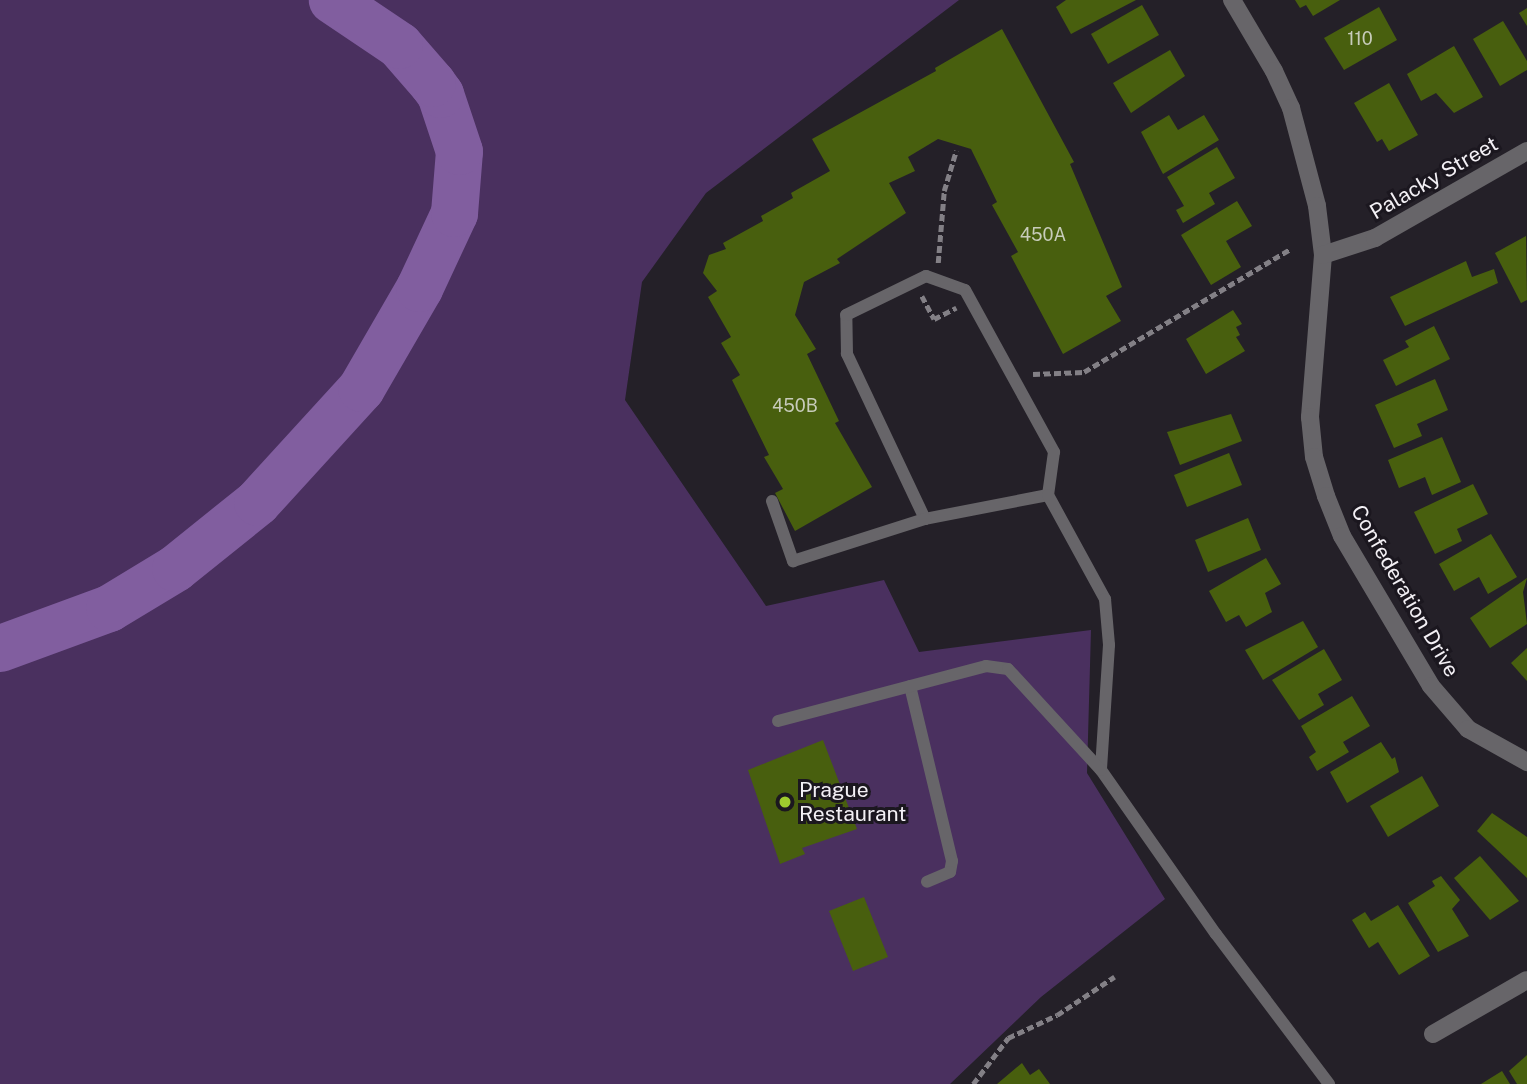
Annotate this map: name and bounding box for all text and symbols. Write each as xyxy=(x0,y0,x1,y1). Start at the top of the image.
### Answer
house number: 110 xyxy=(1347,28,1373,50)
street label: Palacky Street xyxy=(1365,131,1503,225)
house number: 450A xyxy=(1020,224,1066,246)
house number: 450B xyxy=(772,395,818,417)
street label: Confederation Drive xyxy=(1346,501,1464,681)
place label: Prague Restaurant xyxy=(799,777,906,827)
marker: Prague Restaurant xyxy=(777,794,793,810)

